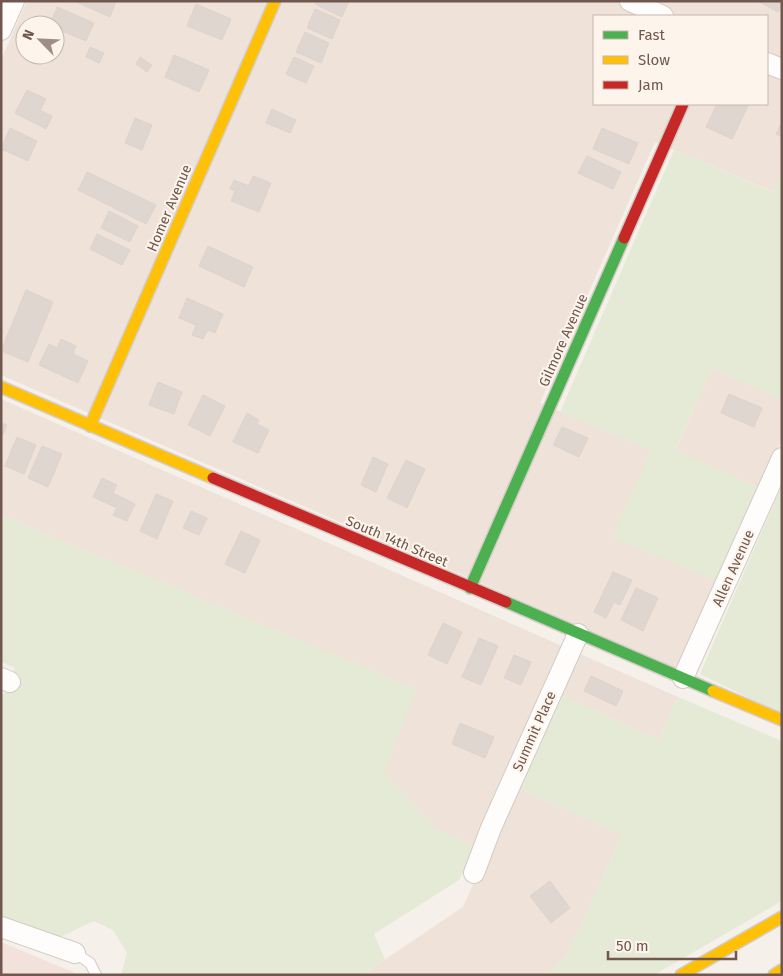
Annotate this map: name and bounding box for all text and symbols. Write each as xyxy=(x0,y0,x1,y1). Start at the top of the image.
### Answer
north arrow xyxy=(15,15,65,65)
legend xyxy=(593,15,768,105)
text: Fast xyxy=(638,26,665,44)
text: N xyxy=(19,27,38,43)
text: Slow xyxy=(638,51,670,69)
text: Jam xyxy=(638,76,664,94)
street label: Homer Avenue xyxy=(143,162,195,254)
street label: Gilmore Avenue xyxy=(535,291,592,389)
street label: South 14th Street xyxy=(343,512,451,571)
street label: Allen Avenue xyxy=(709,527,758,609)
street label: Summit Place xyxy=(509,688,560,774)
scale bar xyxy=(608,928,736,960)
text: 50 m xyxy=(616,937,649,955)

